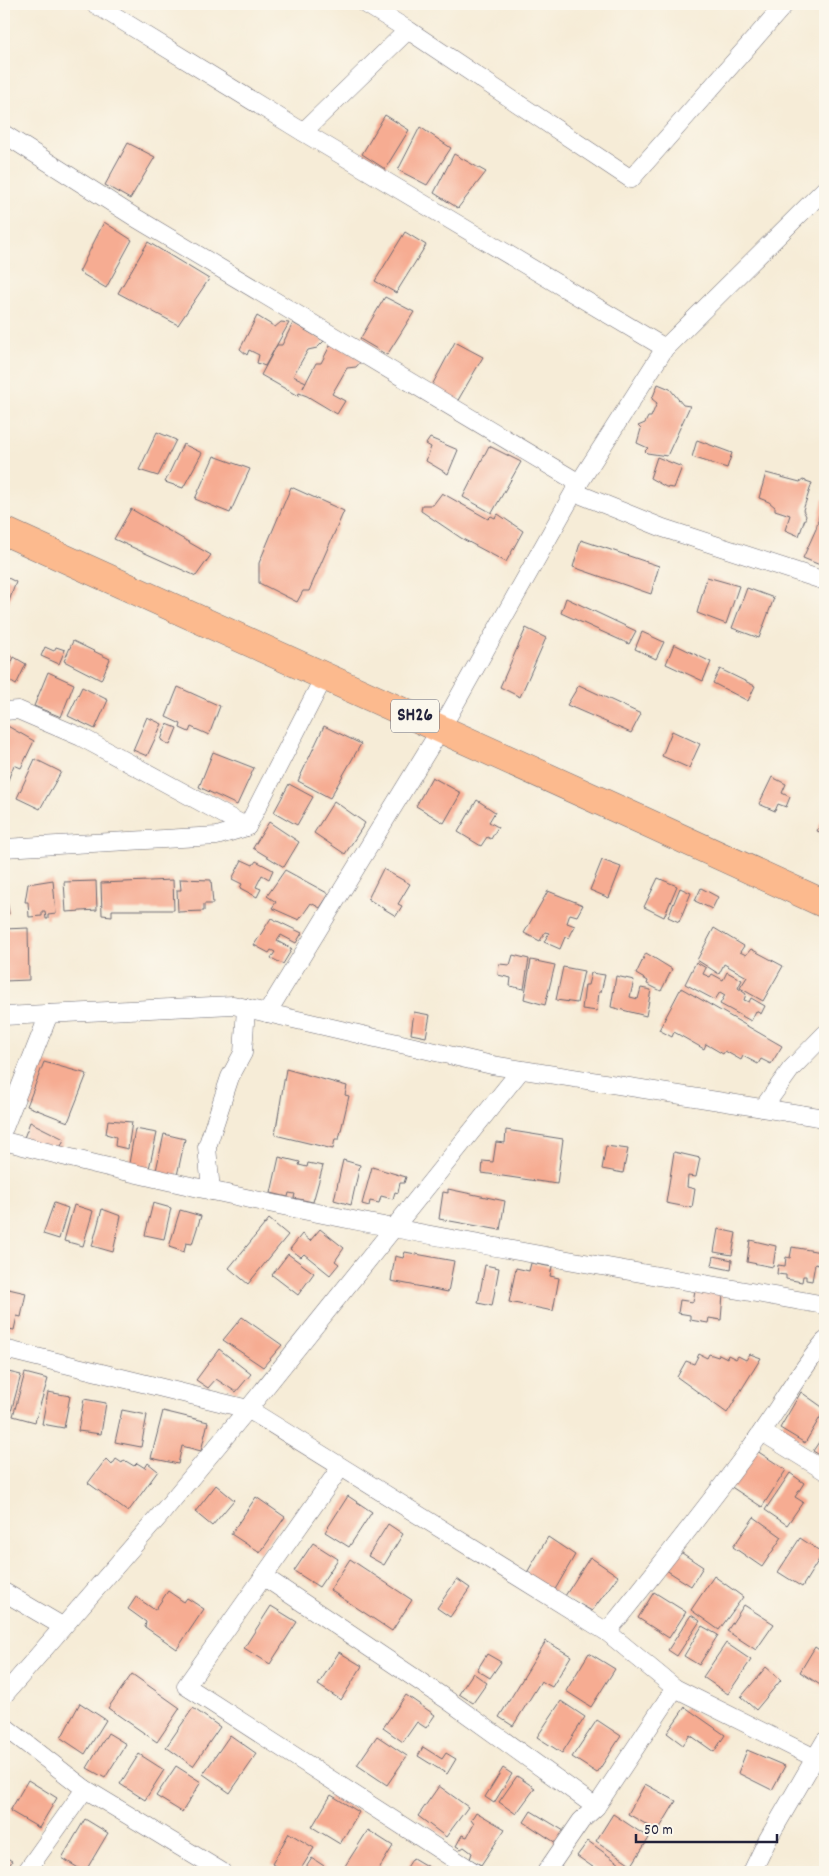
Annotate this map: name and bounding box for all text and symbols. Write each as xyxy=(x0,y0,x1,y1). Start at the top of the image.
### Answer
road number: SH26 xyxy=(391,699,439,732)
scale bar xyxy=(636,1811,778,1843)
text: 50 m xyxy=(644,1820,673,1842)

